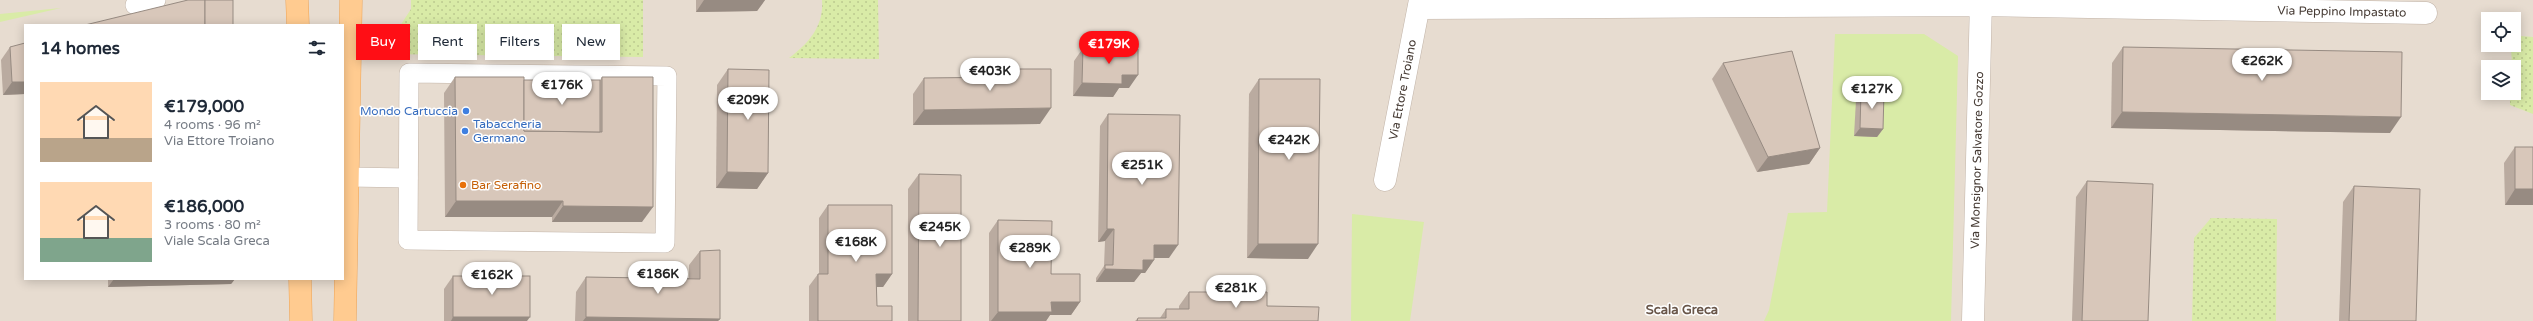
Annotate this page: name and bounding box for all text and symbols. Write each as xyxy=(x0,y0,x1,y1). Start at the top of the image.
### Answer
street label: Via Peppino Impastato xyxy=(2277,3,2407,20)
map controls xyxy=(2481,12,2521,100)
button: locate xyxy=(2481,12,2521,52)
chip: Buy xyxy=(356,24,410,60)
chip: Rent xyxy=(418,24,477,60)
chip: Filters xyxy=(485,24,554,60)
chip: New xyxy=(562,24,620,60)
pin: €179K xyxy=(1081,31,1137,65)
text: €179K xyxy=(1088,36,1130,52)
icon: filters xyxy=(306,37,328,59)
text: 14 homes xyxy=(40,38,120,59)
street label: Via Ettore Troiano xyxy=(1386,38,1419,141)
pin: €262K xyxy=(2234,48,2290,82)
text: €262K xyxy=(2241,53,2283,69)
pin: €403K xyxy=(962,58,1018,92)
button: layers xyxy=(2481,60,2521,100)
text: €403K xyxy=(969,63,1011,79)
street label: Via Monsignor Salvatore Gozzo xyxy=(1968,71,1986,249)
pin: €176K xyxy=(534,72,590,106)
pin: €127K xyxy=(1844,76,1900,110)
text: €176K xyxy=(541,77,583,93)
text: €127K xyxy=(1851,81,1893,97)
pin: €209K xyxy=(720,87,776,121)
text: €209K xyxy=(727,92,769,108)
text: €179,000 xyxy=(164,96,244,117)
icon: home xyxy=(72,98,120,146)
place label: Mondo Cartuccia xyxy=(360,104,458,118)
marker: Mondo Cartuccia xyxy=(461,106,471,116)
text: 4 rooms · 96 m² xyxy=(164,117,261,133)
place label: Tabaccheria Germano xyxy=(473,117,542,145)
marker: Tabaccheria Germano xyxy=(460,126,470,136)
pin: €242K xyxy=(1261,127,1317,161)
text: €242K xyxy=(1268,132,1310,148)
text: Via Ettore Troiano xyxy=(164,133,274,149)
pin: €251K xyxy=(1114,152,1170,186)
text: €251K xyxy=(1121,157,1163,173)
place label: Bar Serafino xyxy=(471,178,541,192)
marker: Bar Serafino xyxy=(458,180,468,190)
text: €186,000 xyxy=(164,196,244,217)
icon: home xyxy=(72,198,120,246)
pin: €245K xyxy=(912,214,968,248)
text: 3 rooms · 80 m² xyxy=(164,217,261,233)
text: €245K xyxy=(919,219,961,235)
pin: €168K xyxy=(828,229,884,263)
text: Viale Scala Greca xyxy=(164,233,270,249)
text: €168K xyxy=(835,234,877,250)
pin: €289K xyxy=(1002,235,1058,269)
text: €289K xyxy=(1009,240,1051,256)
pin: €186K xyxy=(630,261,686,295)
pin: €162K xyxy=(464,262,520,296)
text: €186K xyxy=(637,266,679,282)
text: €162K xyxy=(471,267,513,283)
pin: €281K xyxy=(1208,275,1264,309)
text: €281K xyxy=(1215,280,1257,296)
district label: Scala Greca xyxy=(1646,302,1718,318)

